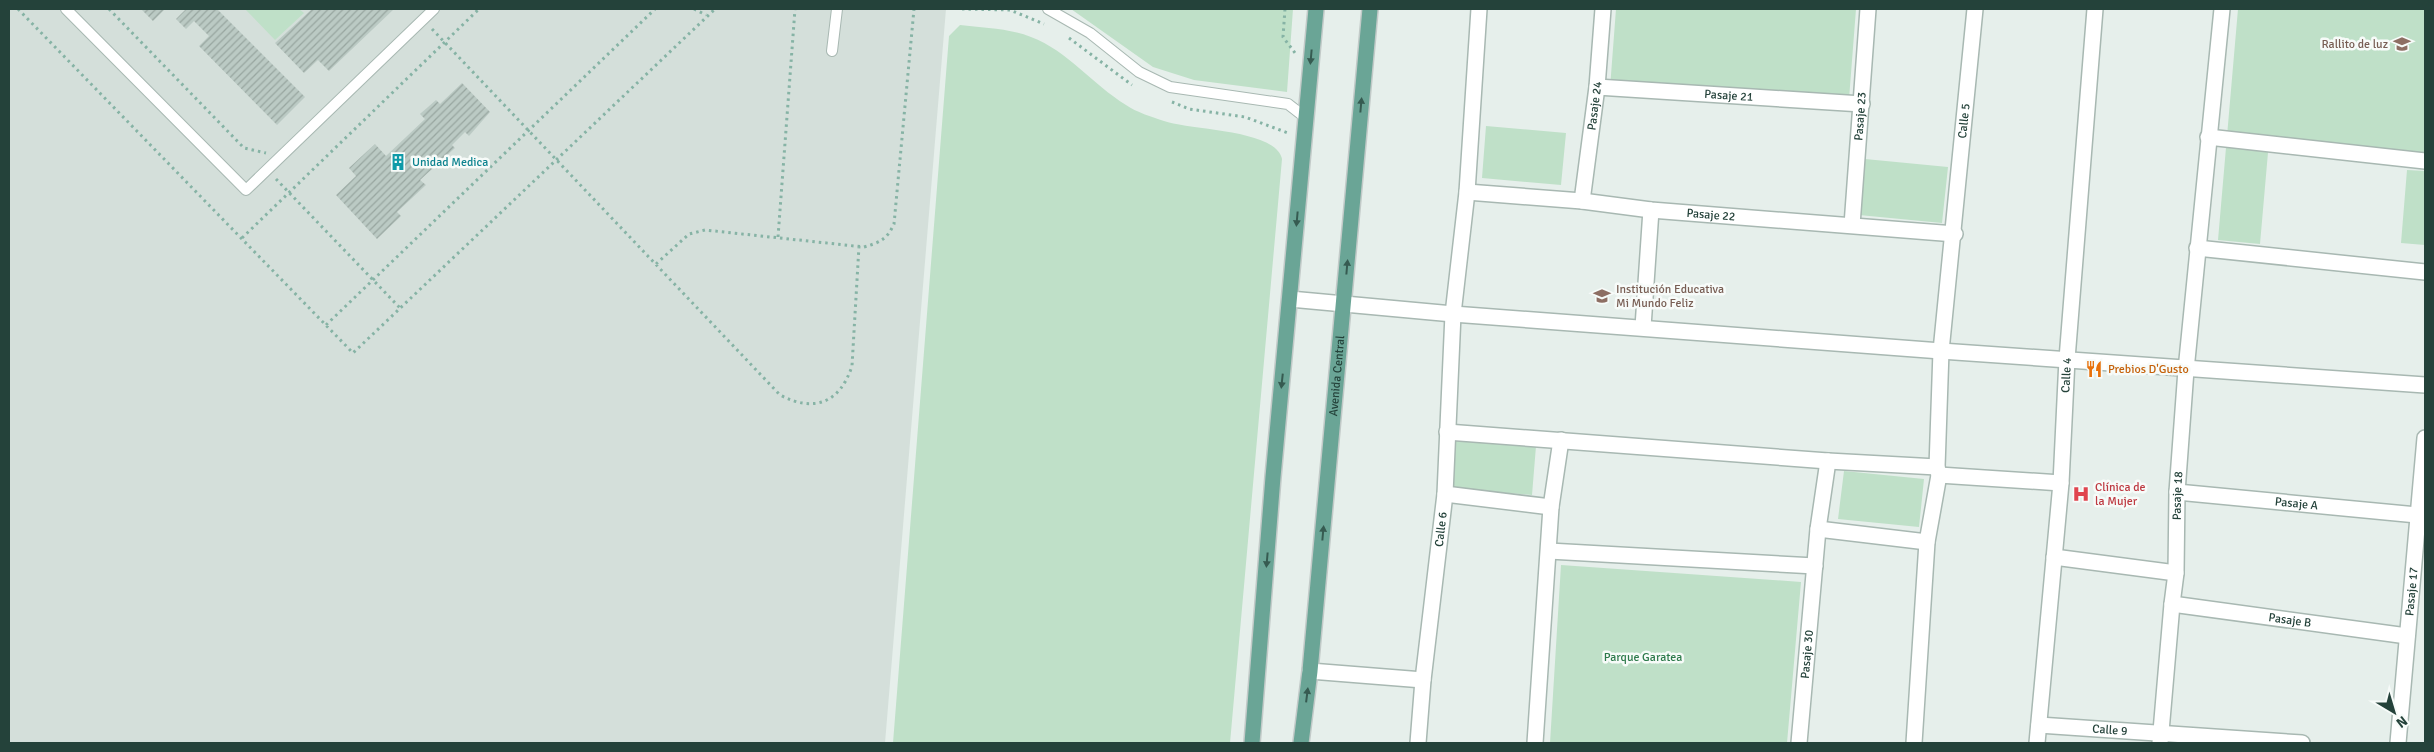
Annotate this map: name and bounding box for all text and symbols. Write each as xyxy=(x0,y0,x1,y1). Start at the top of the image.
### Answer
school or university icon: Rallito de luz xyxy=(2392,34,2412,54)
place label: Rallito de luz xyxy=(2321,37,2388,52)
one-way arrow xyxy=(1307,50,1315,66)
street label: Pasaje 24 xyxy=(1584,80,1605,131)
street label: Pasaje 21 xyxy=(1704,87,1754,105)
street label: Pasaje 23 xyxy=(1851,91,1870,141)
one-way arrow xyxy=(1357,97,1365,113)
street label: Calle 5 xyxy=(1955,103,1974,139)
building icon: Unidad Medica xyxy=(388,152,408,172)
place label: Unidad Medica xyxy=(412,155,488,170)
street label: Pasaje 22 xyxy=(1686,206,1736,225)
one-way arrow xyxy=(1293,211,1301,227)
one-way arrow xyxy=(1343,258,1351,274)
place label: Institución Educativa Mi Mundo Feliz xyxy=(1616,282,1724,311)
school or university icon: Institución Educativa Mi Mundo Feliz xyxy=(1592,286,1612,306)
street label: Avenida Central xyxy=(1326,334,1348,417)
street label: Calle 4 xyxy=(2058,357,2075,393)
restaurant icon: Prebios D'Gusto xyxy=(2084,359,2104,379)
place label: Prebios D'Gusto xyxy=(2108,362,2189,377)
one-way arrow xyxy=(1278,373,1286,389)
street label: Pasaje 18 xyxy=(2170,471,2187,520)
place label: Clínica de la Mujer xyxy=(2095,480,2146,509)
hospital icon: Clínica de la Mujer xyxy=(2071,484,2091,504)
street label: Pasaje A xyxy=(2274,494,2319,514)
street label: Calle 6 xyxy=(1432,511,1451,548)
one-way arrow xyxy=(1319,525,1327,541)
one-way arrow xyxy=(1262,553,1270,569)
street label: Pasaje 17 xyxy=(2402,567,2422,617)
street label: Pasaje B xyxy=(2267,610,2312,631)
street label: Pasaje 30 xyxy=(1798,629,1817,679)
park label: Parque Garatea xyxy=(1604,650,1682,665)
one-way arrow xyxy=(1303,687,1311,703)
north arrow xyxy=(2369,687,2419,737)
text: N xyxy=(2393,712,2411,732)
street label: Calle 9 xyxy=(2092,722,2128,739)

